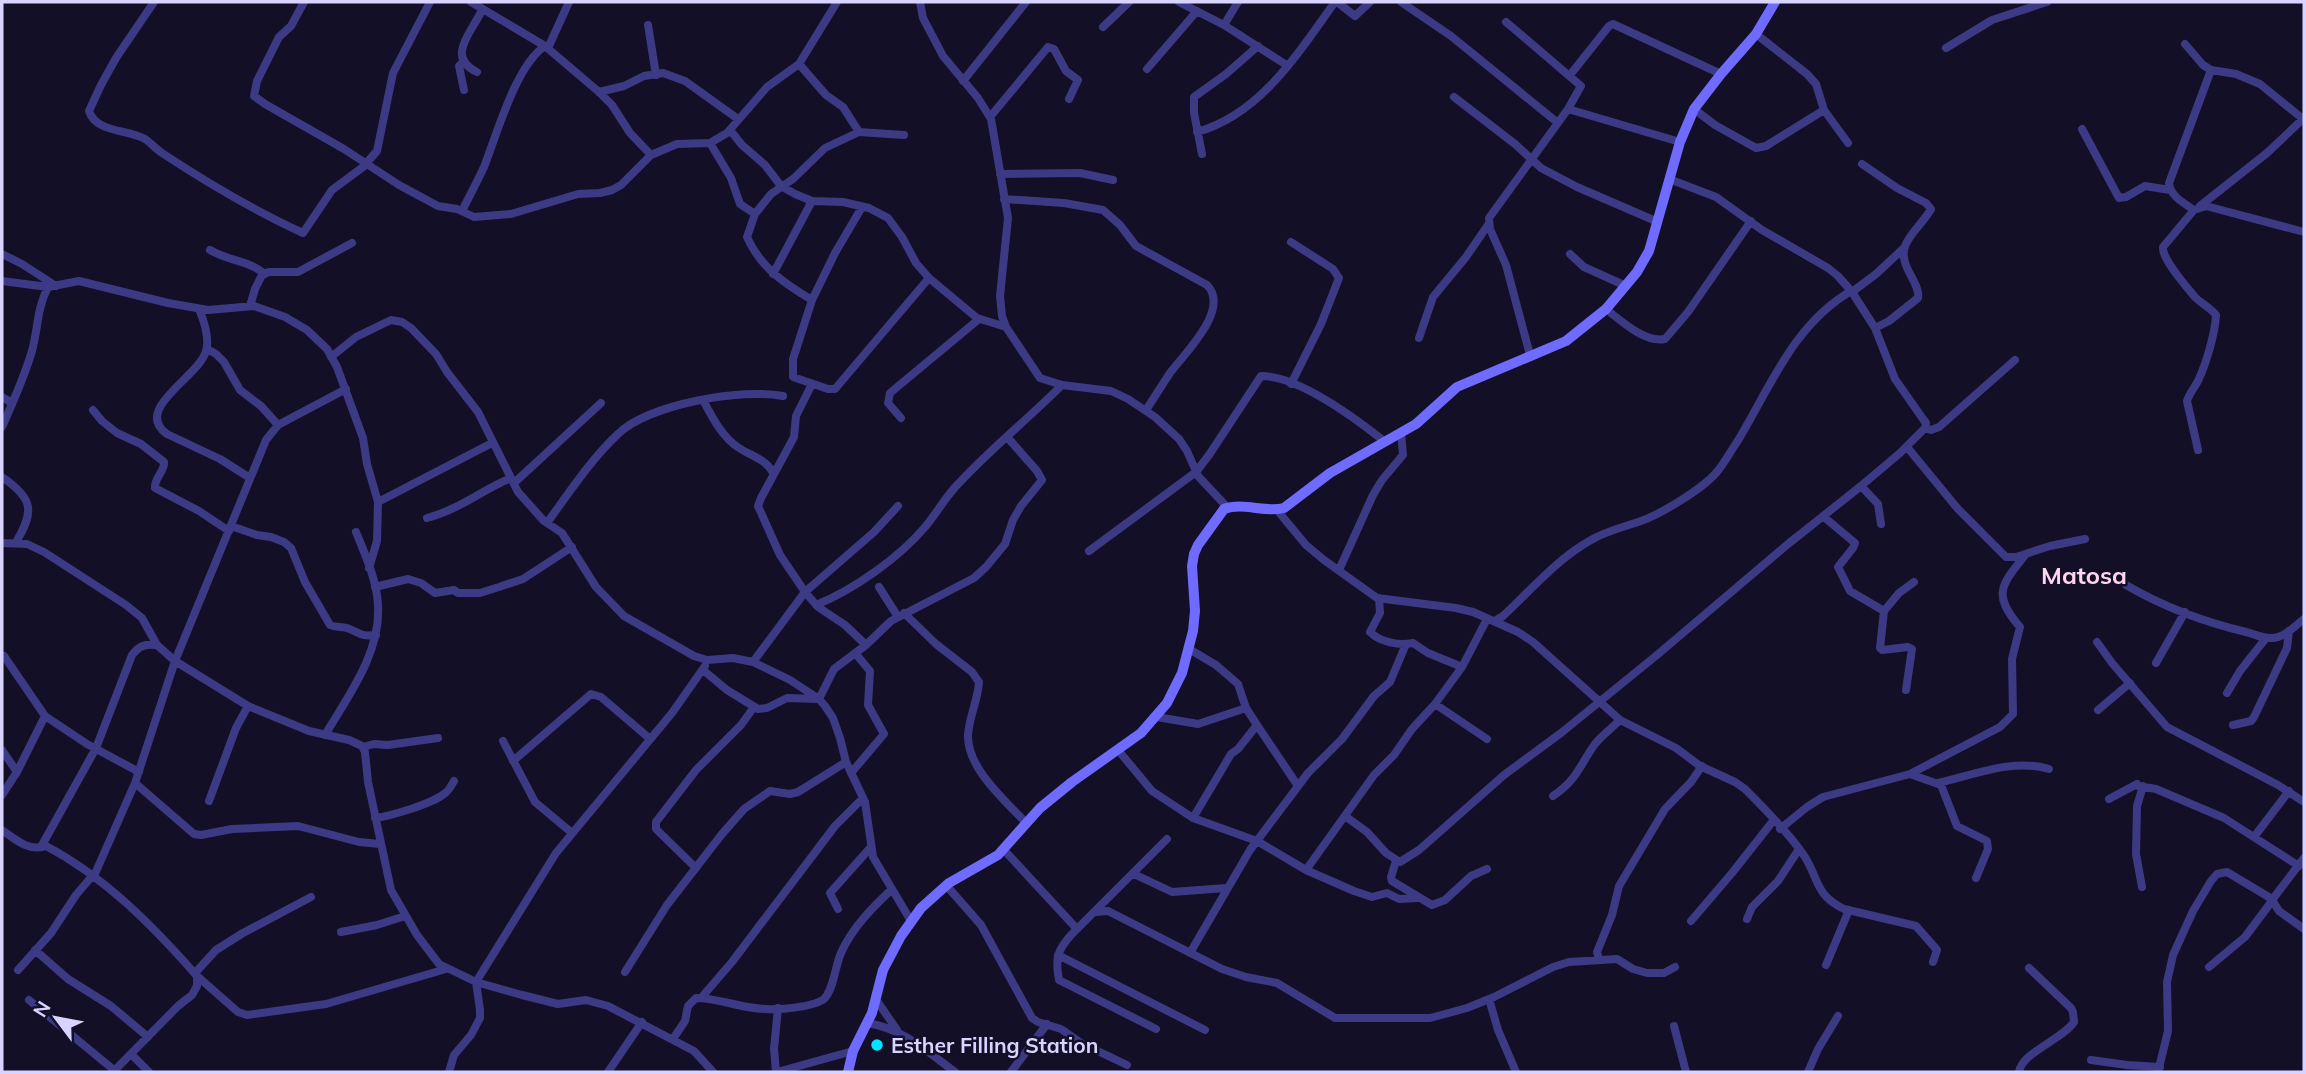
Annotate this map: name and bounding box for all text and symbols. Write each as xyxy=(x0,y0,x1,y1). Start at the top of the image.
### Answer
district label: Matosa xyxy=(2041,560,2127,590)
north arrow xyxy=(21,983,91,1053)
text: N xyxy=(28,997,56,1021)
place label: Esther Filling Station xyxy=(891,1032,1098,1058)
marker: Esther Filling Station xyxy=(869,1037,885,1053)

